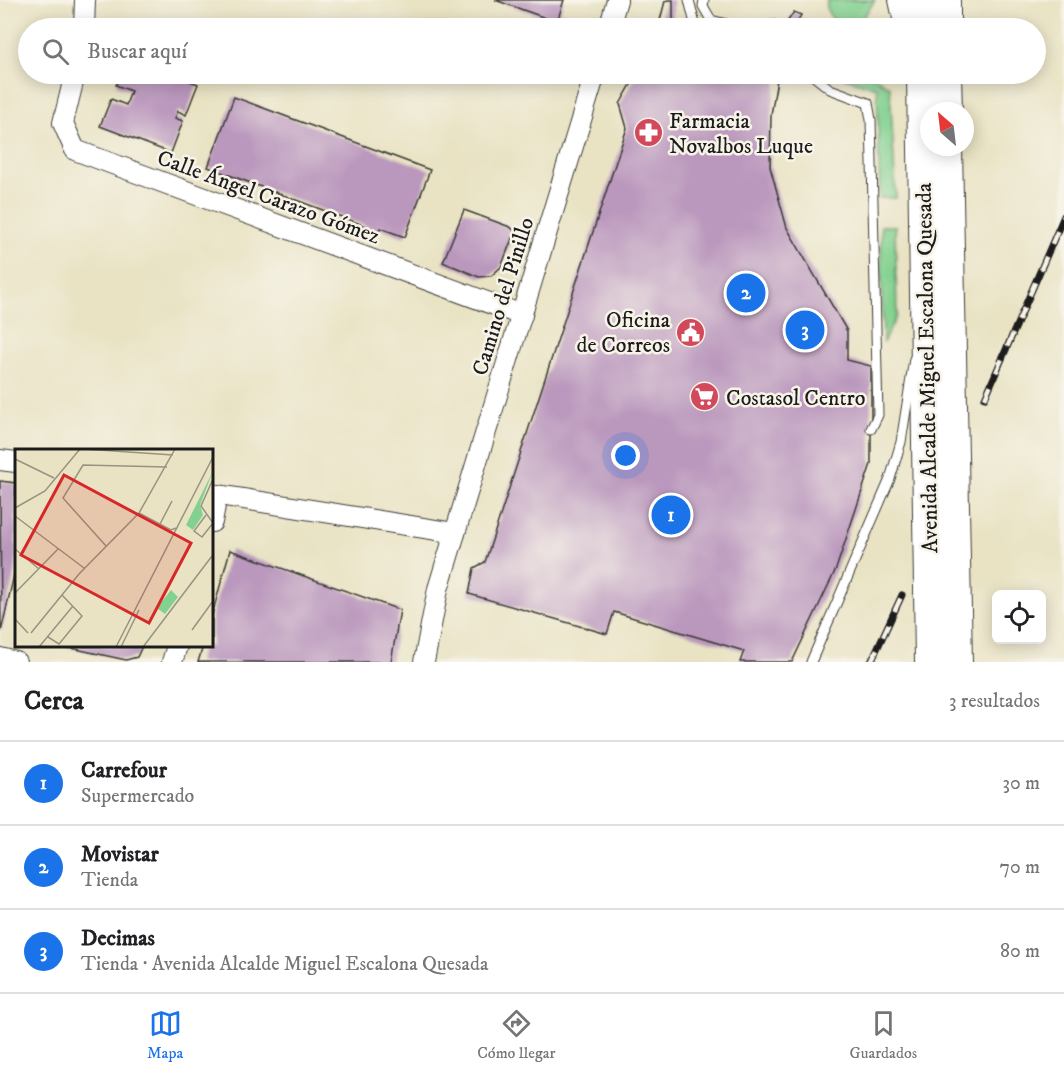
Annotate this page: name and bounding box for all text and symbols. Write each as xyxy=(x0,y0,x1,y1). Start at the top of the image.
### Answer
search box xyxy=(18,18,1046,84)
icon: search xyxy=(39,35,72,68)
text: Buscar aquí xyxy=(87,38,187,65)
north arrow xyxy=(920,102,974,156)
place label: Farmacia Novalbos Luque xyxy=(669,108,813,160)
pharmacy icon: Farmacia Novalbos Luque xyxy=(632,117,664,149)
street label: Calle Ángel Carazo Gómez xyxy=(153,144,384,250)
street label: Avenida Alcalde Miguel Escalona Quesada xyxy=(911,182,944,553)
street label: Camino del Pinillo xyxy=(467,214,540,379)
pin: 2 xyxy=(726,270,766,316)
place label: Oficina de Correos xyxy=(576,307,671,359)
pin: 3 xyxy=(786,308,824,352)
public building icon: Oficina de Correos xyxy=(675,316,707,348)
supermarket icon: Costasol Centro xyxy=(689,381,721,413)
place label: Costasol Centro xyxy=(726,385,865,412)
your location xyxy=(611,441,640,470)
inset map xyxy=(15,449,213,647)
pin: 1 xyxy=(652,492,690,538)
map controls xyxy=(992,590,1046,644)
button: locate xyxy=(992,590,1046,644)
text: Cerca xyxy=(24,685,84,718)
text: 3 resultados xyxy=(949,689,1040,714)
text: Carrefour xyxy=(81,757,167,784)
text: 1 xyxy=(40,771,47,796)
text: 30 m xyxy=(1002,771,1040,796)
text: Supermercado xyxy=(81,784,194,809)
text: Movistar xyxy=(81,841,159,868)
text: 2 xyxy=(39,855,48,880)
text: 70 m xyxy=(999,855,1040,880)
text: Tienda xyxy=(81,868,138,893)
text: Decimas xyxy=(81,925,155,952)
text: 3 xyxy=(40,939,47,964)
text: 80 m xyxy=(1000,939,1040,964)
text: Tienda · Avenida Alcalde Miguel Escalona Quesada xyxy=(81,952,489,977)
tab: Mapa xyxy=(147,1007,183,1063)
tab: Cómo llegar xyxy=(477,1007,556,1063)
tab: Guardados xyxy=(850,1007,917,1063)

